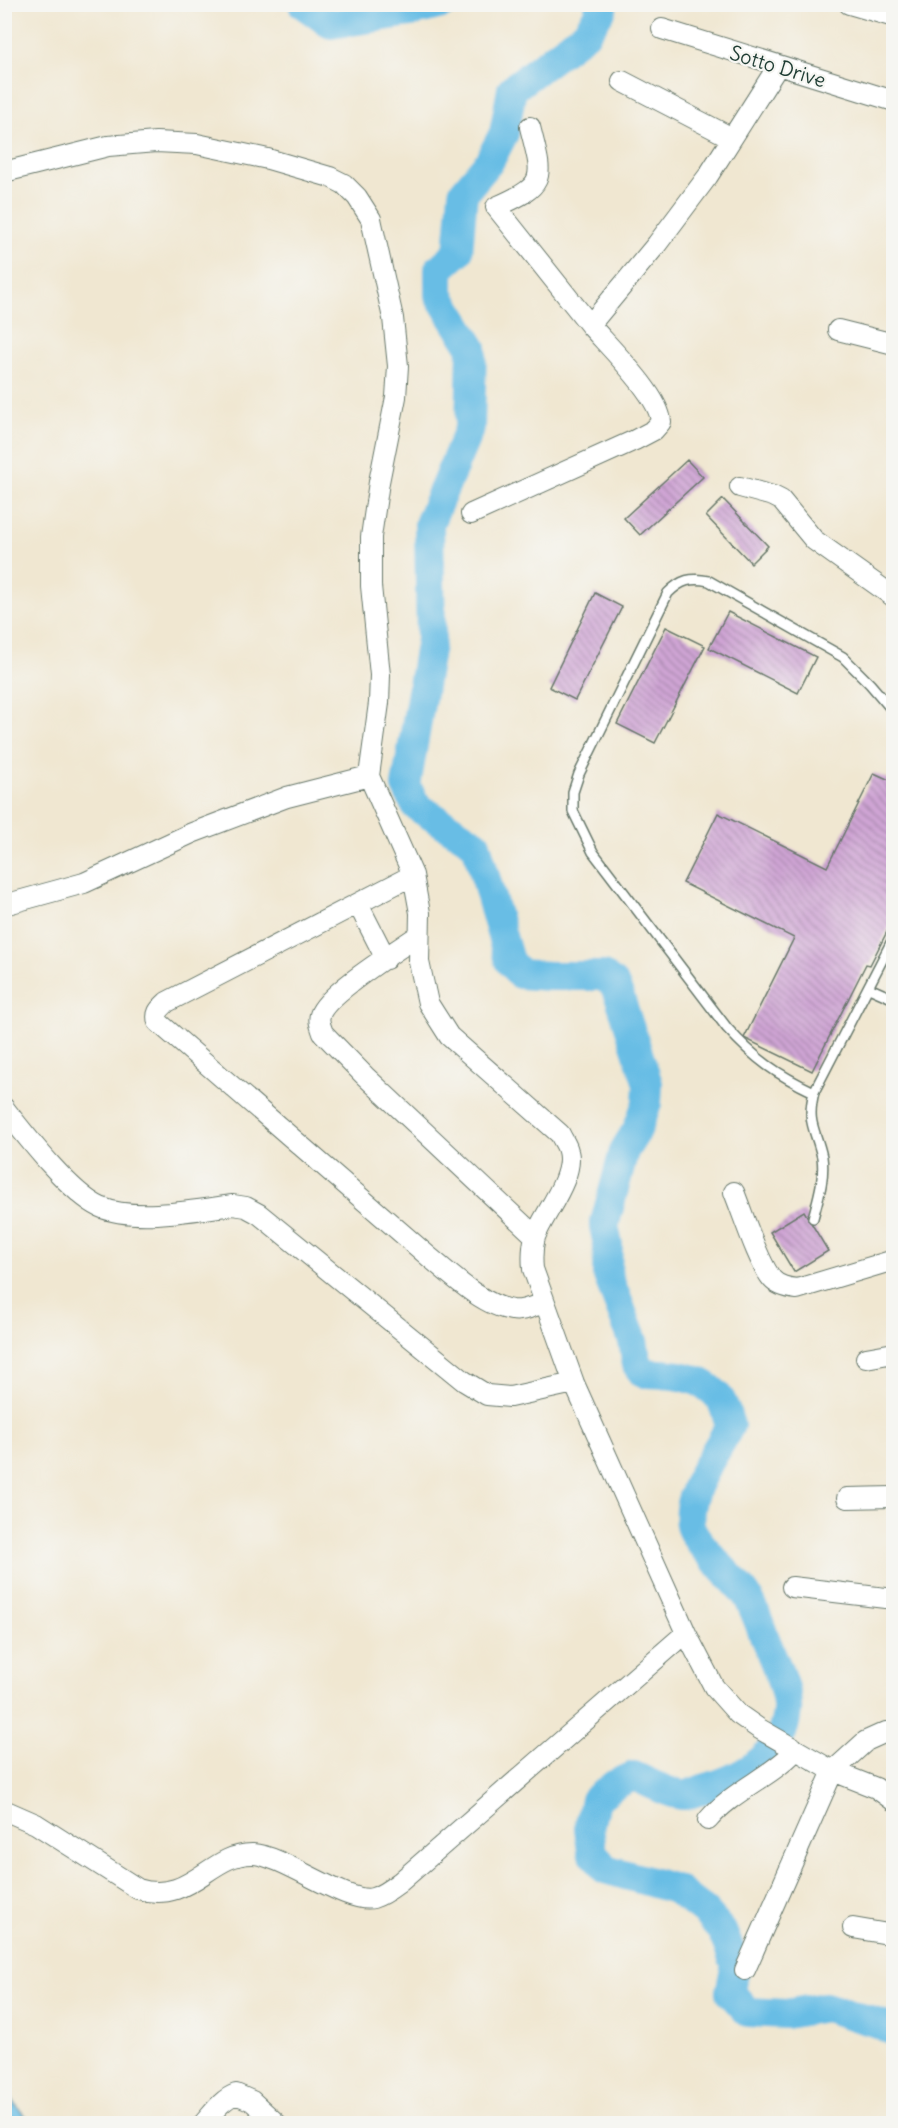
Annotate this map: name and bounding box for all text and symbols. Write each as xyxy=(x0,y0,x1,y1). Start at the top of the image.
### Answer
street label: Sotto Drive xyxy=(727,40,829,92)

